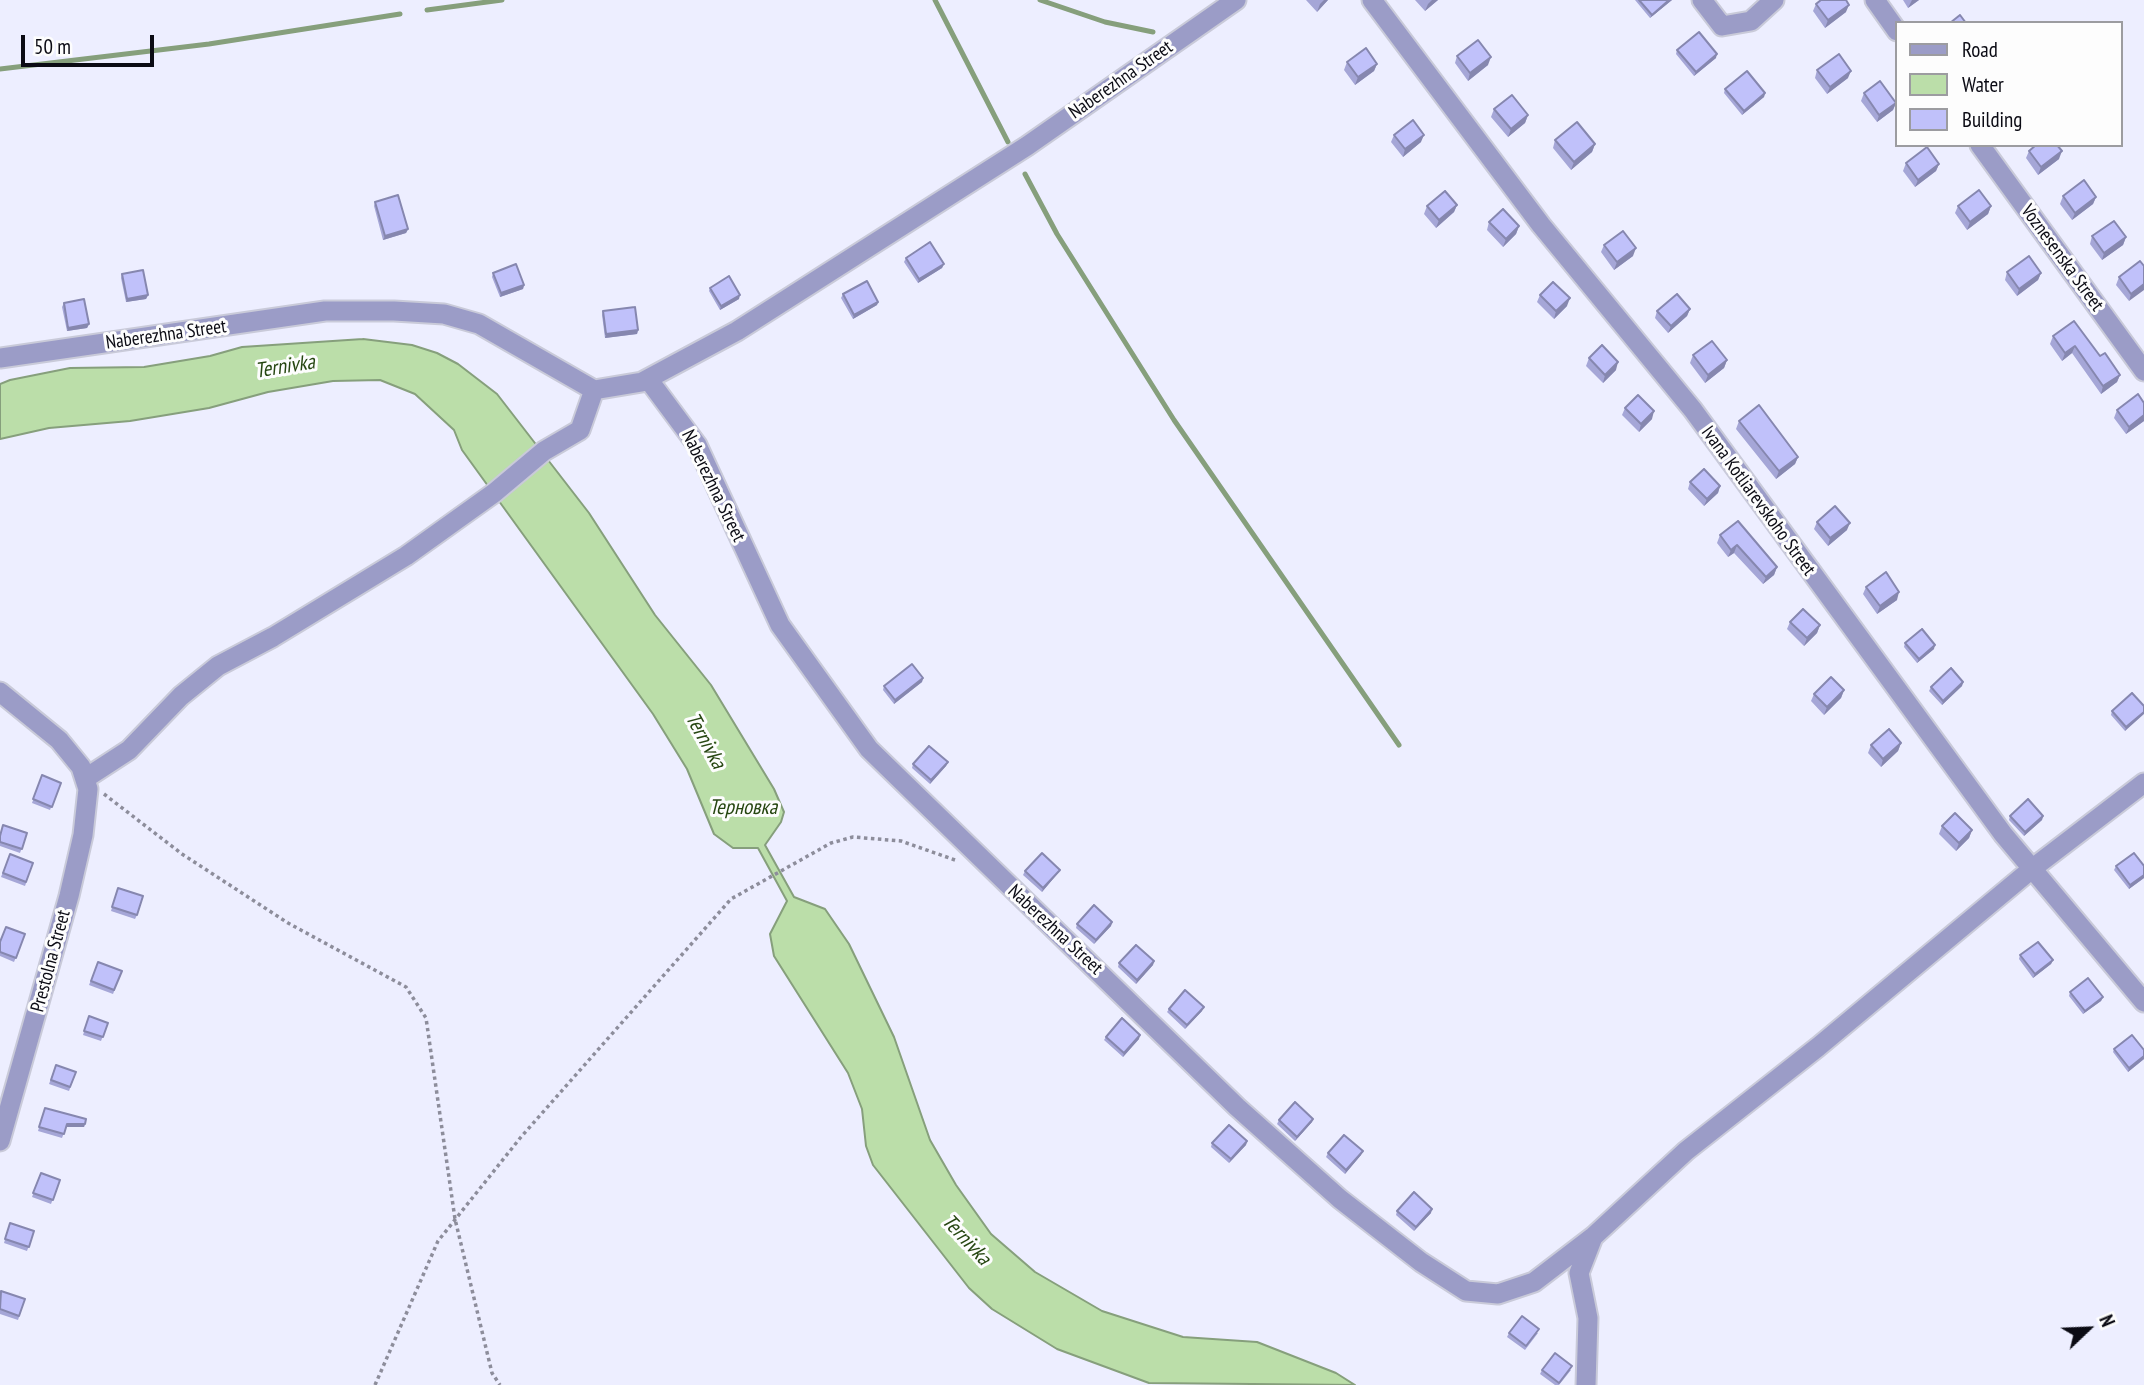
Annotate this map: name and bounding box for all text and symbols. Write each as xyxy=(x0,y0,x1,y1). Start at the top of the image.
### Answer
scale bar xyxy=(24,21,158,65)
legend xyxy=(1896,21,2123,147)
text: 50 m xyxy=(34,33,71,60)
street label: Naberezhna Street xyxy=(1065,36,1177,124)
text: Road xyxy=(1962,36,1998,63)
text: Water xyxy=(1962,71,2004,98)
text: Building xyxy=(1962,106,2022,133)
street label: Voznesenska Street xyxy=(2016,200,2108,316)
street label: Naberezhna Street xyxy=(104,315,228,355)
water label: Ternivka xyxy=(253,350,317,384)
street label: Ivana Kotliarevskoho Street xyxy=(1696,422,1820,580)
street label: Naberezhna Street xyxy=(676,426,750,546)
water label: Ternivka xyxy=(679,709,731,773)
water label: Терновка xyxy=(709,795,777,821)
street label: Naberezhna Street xyxy=(1003,880,1107,980)
street label: Prestolna Street xyxy=(26,908,76,1014)
water label: Ternivka xyxy=(936,1209,996,1271)
north arrow xyxy=(2053,1294,2123,1364)
text: N xyxy=(2094,1311,2120,1330)

